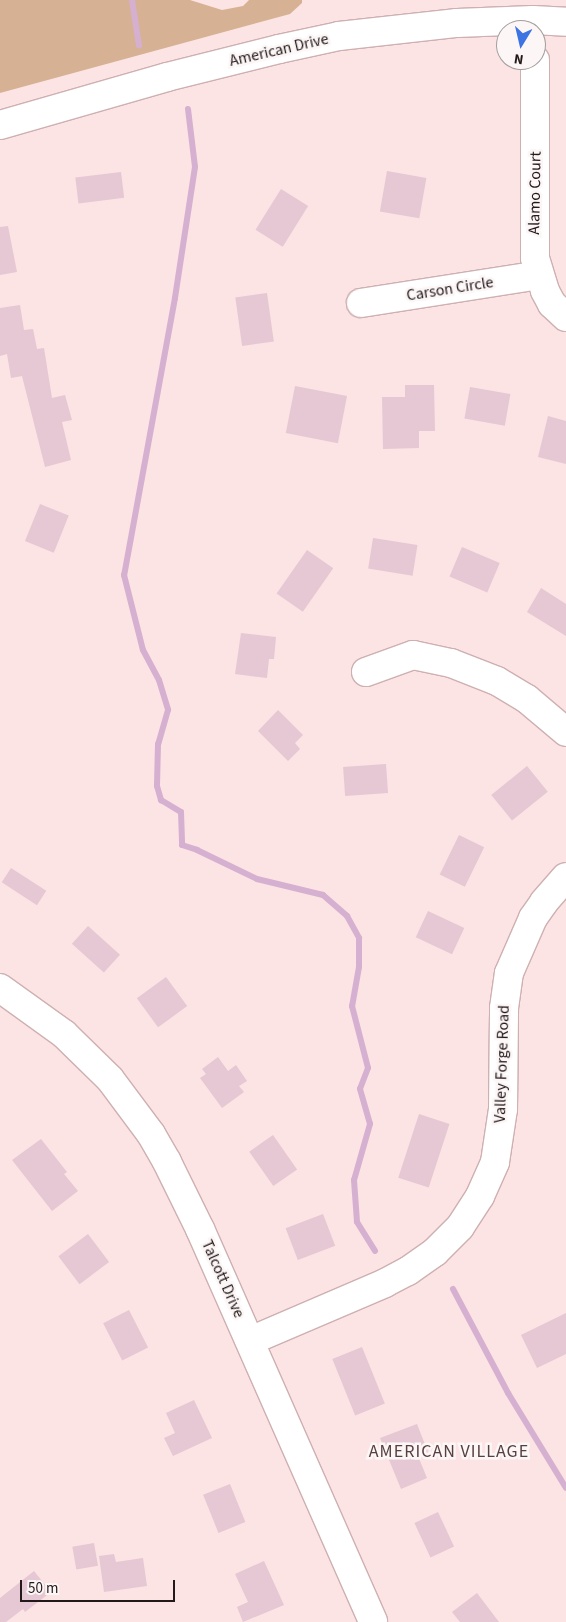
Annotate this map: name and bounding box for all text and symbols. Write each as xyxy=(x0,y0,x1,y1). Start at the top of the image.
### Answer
north arrow xyxy=(496,20,546,70)
street label: American Drive xyxy=(228,29,330,71)
text: N xyxy=(513,48,525,69)
street label: Alamo Court xyxy=(525,151,545,235)
street label: Carson Circle xyxy=(405,273,495,305)
street label: Valley Forge Road xyxy=(490,1005,514,1123)
street label: Talcott Drive xyxy=(197,1237,249,1321)
district label: AMERICAN VILLAGE xyxy=(367,1441,531,1463)
scale bar xyxy=(22,1570,178,1602)
text: 50 m xyxy=(28,1578,58,1599)

